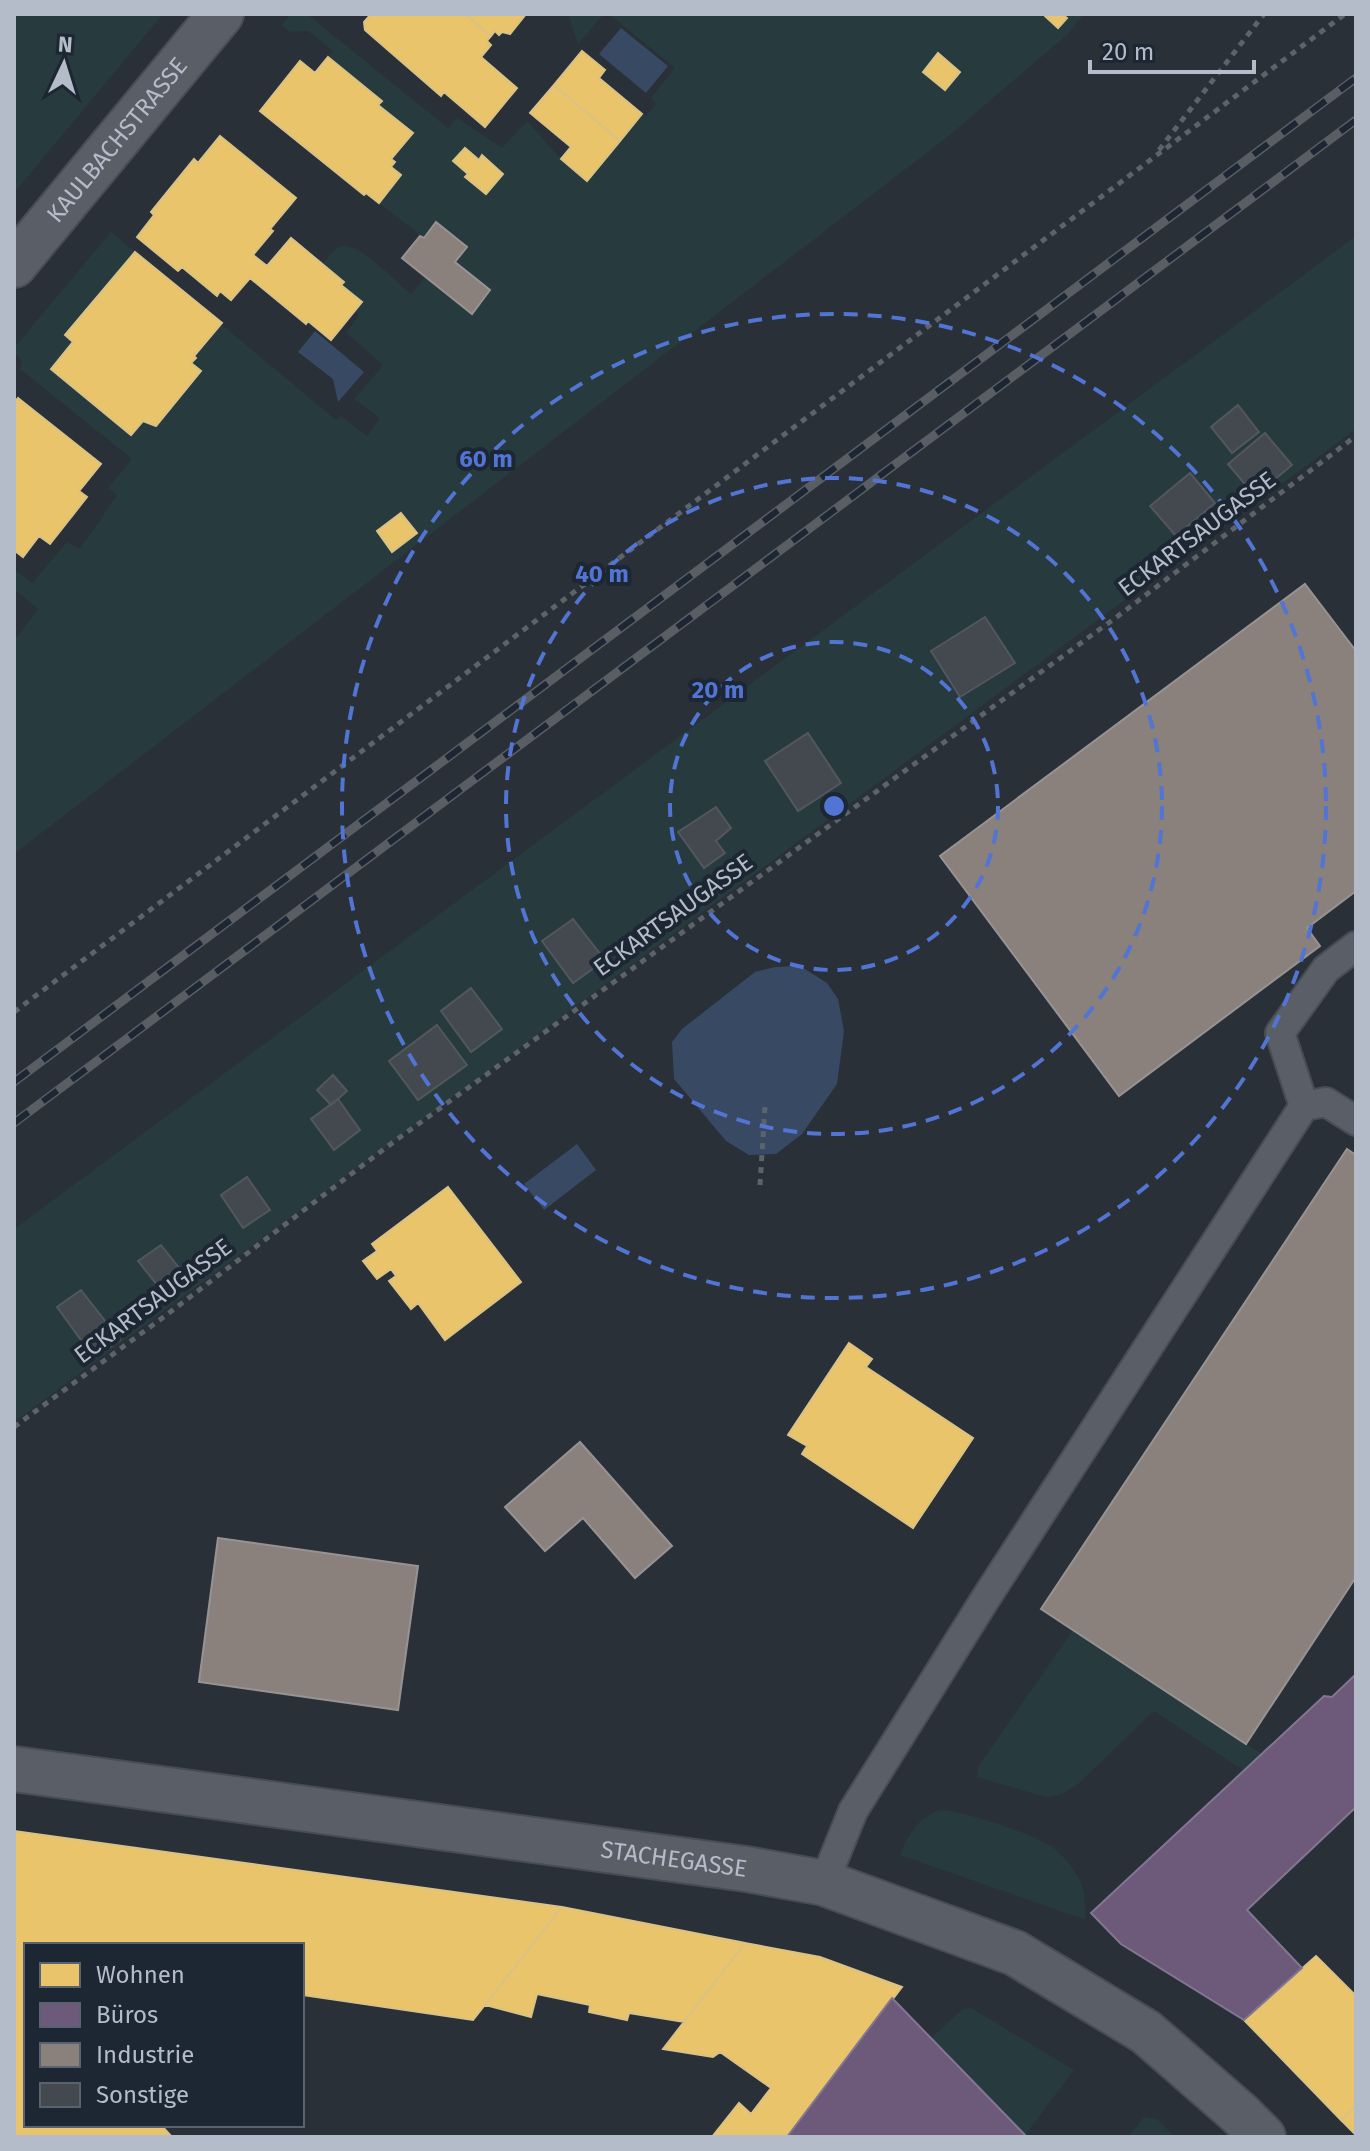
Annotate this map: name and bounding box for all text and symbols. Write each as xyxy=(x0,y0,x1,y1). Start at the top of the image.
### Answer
north arrow xyxy=(24,24,104,104)
scale bar xyxy=(1090,24,1254,74)
text: N xyxy=(57,31,74,59)
text: 20 m xyxy=(1102,38,1154,66)
street label: KAULBACHSTRASSE xyxy=(41,52,193,228)
text: 60 m xyxy=(459,445,513,473)
street label: ECKARTSAUGASSE xyxy=(1113,466,1281,602)
text: 40 m xyxy=(575,560,629,588)
text: 20 m xyxy=(692,676,744,704)
centre of rings xyxy=(820,792,848,820)
street label: ECKARTSAUGASSE xyxy=(588,848,758,982)
street label: ECKARTSAUGASSE xyxy=(69,1233,237,1369)
street label: STACHEGASSE xyxy=(599,1835,749,1883)
legend xyxy=(24,1943,304,2127)
text: Wohnen xyxy=(96,1961,185,1989)
text: Büros xyxy=(96,2001,158,2029)
text: Industrie xyxy=(96,2041,194,2069)
text: Sonstige xyxy=(96,2081,189,2109)

